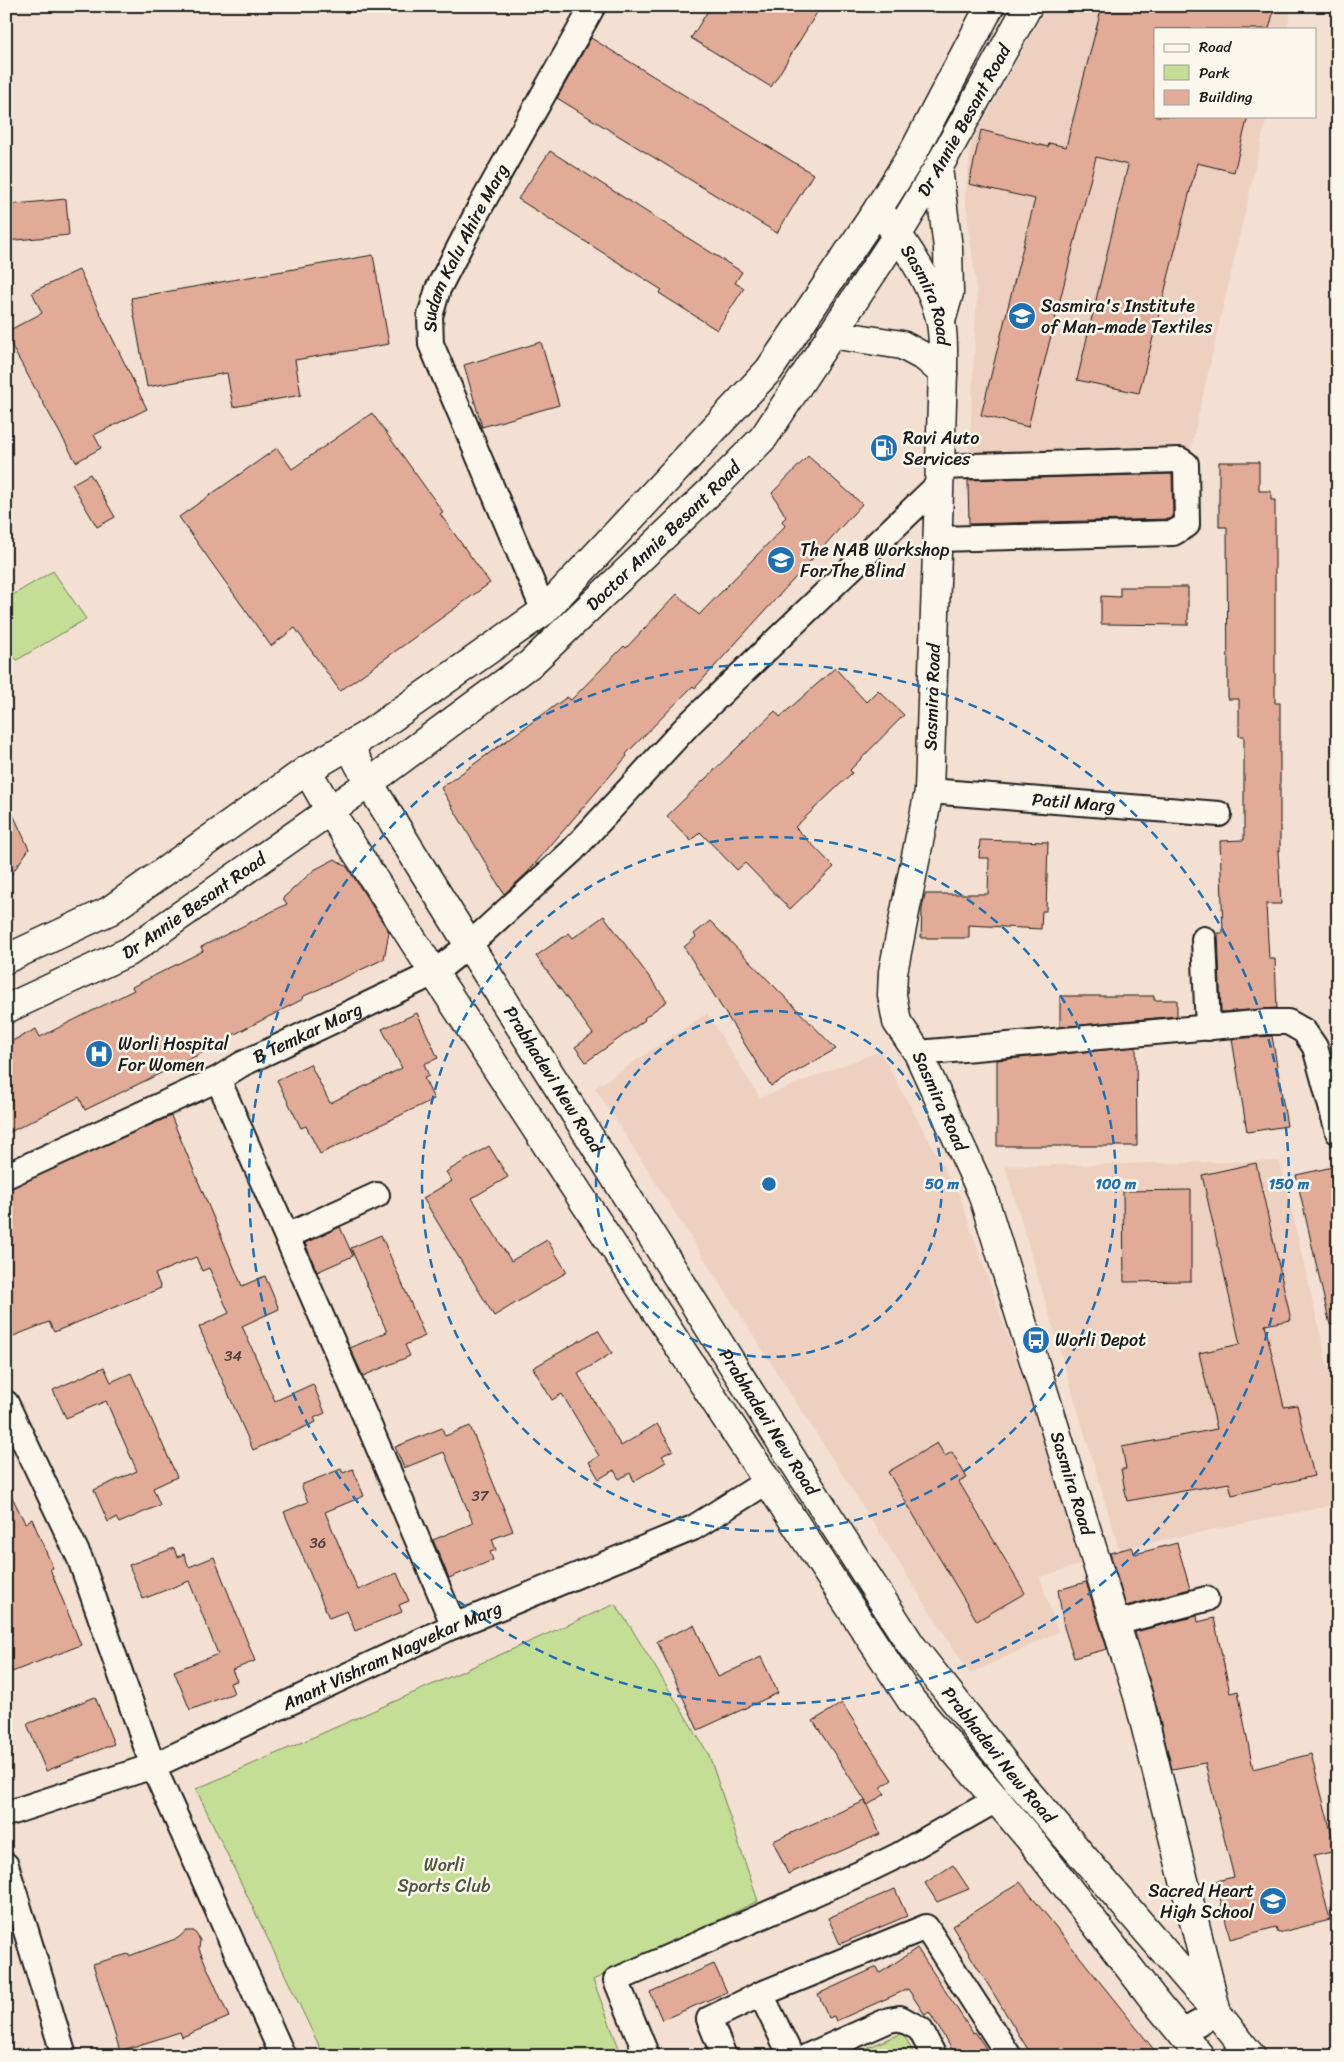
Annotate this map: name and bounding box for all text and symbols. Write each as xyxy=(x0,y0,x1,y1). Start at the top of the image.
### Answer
legend xyxy=(1154,28,1316,118)
text: Road xyxy=(1199,34,1232,60)
street label: Dr Annie Besant Road xyxy=(908,37,1021,203)
text: Park xyxy=(1199,60,1230,86)
text: Building xyxy=(1199,84,1253,110)
street label: Sudam Kalu Ahire Marg xyxy=(414,157,518,333)
street label: Sasmira Road xyxy=(892,238,959,347)
place label: Sasmira's Institute of Man-made Textiles xyxy=(1041,290,1213,343)
school or university icon: Sasmira's Institute of Man-made Textiles xyxy=(1007,301,1037,331)
place label: Ravi Auto Services xyxy=(903,422,979,475)
fuel station icon: Ravi Auto Services xyxy=(869,433,899,463)
street label: Doctor Annie Besant Road xyxy=(578,452,750,619)
place label: The NAB Workshop For The Blind xyxy=(800,534,950,587)
school or university icon: The NAB Workshop For The Blind xyxy=(766,545,796,575)
street label: Sasmira Road xyxy=(914,641,950,751)
street label: Patil Marg xyxy=(1031,783,1116,822)
street label: Dr Annie Besant Road xyxy=(117,843,274,969)
street label: B Temkar Marg xyxy=(247,993,368,1073)
street label: Prabhadevi New Road xyxy=(495,999,613,1161)
place label: Worli Hospital For Women xyxy=(118,1028,230,1081)
hospital icon: Worli Hospital For Women xyxy=(84,1039,114,1069)
street label: Sasmira Road xyxy=(903,1046,977,1158)
text: 50 m xyxy=(925,1171,960,1197)
text: 100 m xyxy=(1096,1171,1137,1197)
text: 150 m xyxy=(1269,1171,1310,1197)
centre of rings xyxy=(760,1175,778,1193)
place label: Worli Depot xyxy=(1055,1324,1146,1356)
bus stop icon: Worli Depot xyxy=(1021,1325,1051,1355)
street label: Prabhadevi New Road xyxy=(710,1342,828,1504)
house number: 34 xyxy=(224,1343,242,1369)
street label: Sasmira Road xyxy=(1041,1427,1104,1541)
house number: 37 xyxy=(472,1483,490,1509)
house number: 36 xyxy=(310,1530,326,1556)
street label: Anant Vishram Nagvekar Marg xyxy=(276,1592,507,1720)
street label: Prabhadevi New Road xyxy=(933,1679,1065,1832)
park label: Worli Sports Club xyxy=(397,1849,491,1902)
place label: Sacred Heart High School xyxy=(1148,1875,1255,1928)
school or university icon: Sacred Heart High School xyxy=(1258,1886,1288,1916)

